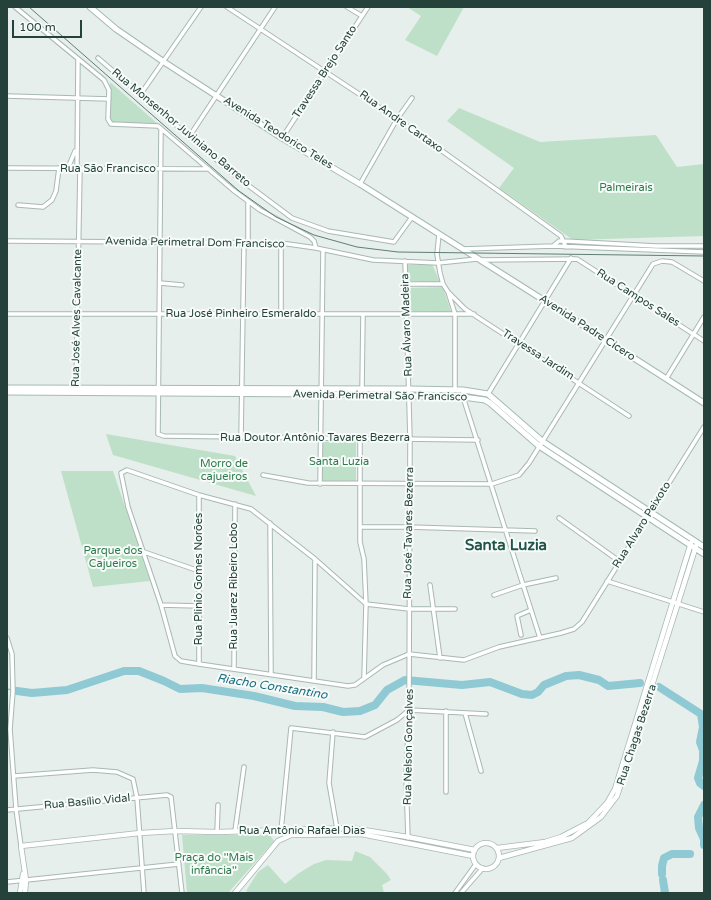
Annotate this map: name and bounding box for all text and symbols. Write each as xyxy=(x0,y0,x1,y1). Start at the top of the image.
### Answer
scale bar xyxy=(14,12,84,38)
text: 100 m xyxy=(19,20,56,34)
street label: Travessa Brejo Santo xyxy=(290,23,360,121)
street label: Rua Monsenhor Juviniano Barreto xyxy=(109,66,253,190)
street label: Rua Andre Cartaxo xyxy=(356,88,446,156)
street label: Avenida Teodorico Teles xyxy=(221,94,335,172)
street label: Rua São Francisco xyxy=(60,162,156,176)
park label: Palmeirais xyxy=(599,181,653,195)
street label: Avenida Perimetral Dom Francisco xyxy=(105,235,285,251)
street label: Rua José Alves Cavalcante xyxy=(69,249,85,387)
street label: Rua Campos Sales xyxy=(594,266,682,330)
street label: Rua Álvaro Madeira xyxy=(399,273,415,377)
street label: Avenida Padre Cícero xyxy=(537,292,637,364)
street label: Rua José Pinheiro Esmeraldo xyxy=(165,307,317,321)
street label: Travessa Jardim xyxy=(500,327,576,383)
street label: Avenida Perimetral São Francisco xyxy=(293,388,467,404)
street label: Rua Doutor Antônio Tavares Bezerra xyxy=(220,431,410,445)
park label: Santa Luzia xyxy=(309,455,369,469)
park label: Morro de cajueiros xyxy=(200,457,248,483)
street label: Rua José Tavares Bezerra xyxy=(401,467,417,599)
street label: Rua Alvaro Peixoto xyxy=(610,479,674,571)
street label: Rua Plinio Gomes Norões xyxy=(192,513,206,645)
street label: Rua Juarez Ribeiro Lobo xyxy=(227,523,241,649)
district label: Santa Luzia xyxy=(465,537,547,555)
park label: Parque dos Cajueiros xyxy=(84,544,142,570)
water label: Riacho Constantino xyxy=(216,671,328,703)
street label: Rua Chagas Bezerra xyxy=(614,683,660,787)
street label: Rua Nelson Gonçalves xyxy=(401,689,417,805)
street label: Rua Basílio Vidal xyxy=(43,792,131,812)
street label: Rua Antônio Rafael Dias xyxy=(239,824,365,838)
park label: Praça do ''Mais infância'' xyxy=(175,851,253,877)

